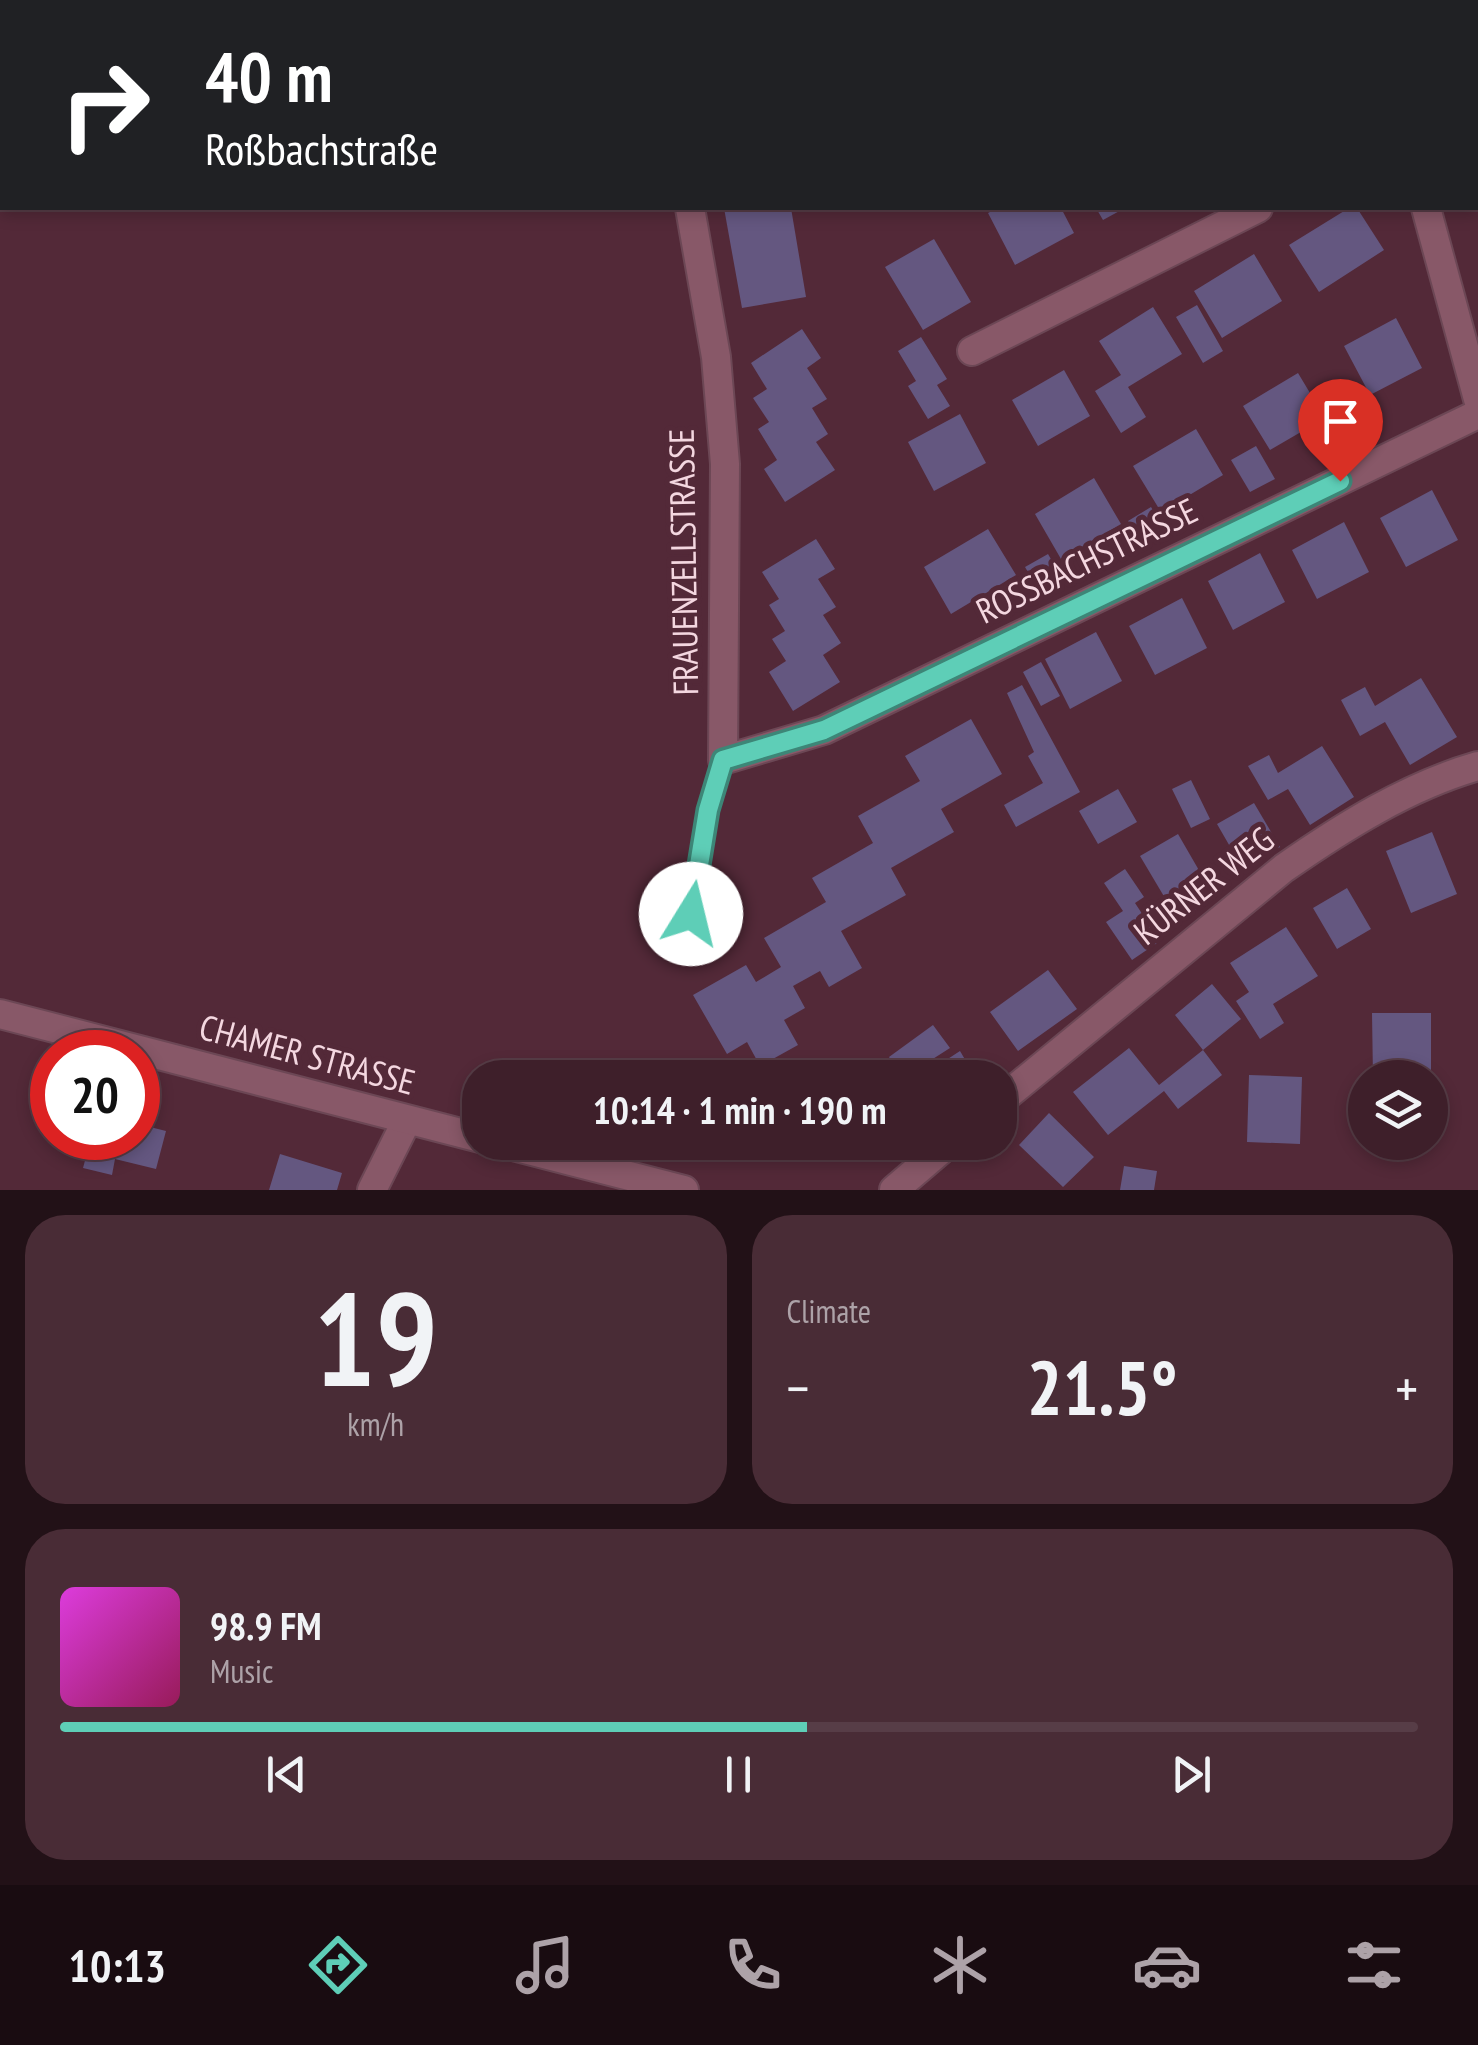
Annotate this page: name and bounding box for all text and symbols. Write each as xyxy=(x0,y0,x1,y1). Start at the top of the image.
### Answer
text: 40 m xyxy=(205,31,333,121)
icon: right xyxy=(40,40,170,170)
text: Roßbachstraße xyxy=(205,119,438,177)
pin xyxy=(1298,379,1383,482)
icon: arrive xyxy=(1313,394,1368,449)
street label: FRAUENZELLSTRASSE xyxy=(658,428,708,696)
street label: ROSSBACHSTRASSE xyxy=(969,487,1205,633)
street label: KÜRNER WEG xyxy=(1124,816,1283,954)
position arrow xyxy=(639,862,743,966)
street label: CHAMER STRASSE xyxy=(195,1003,420,1105)
speed limit sign: 20 xyxy=(30,1030,160,1160)
map controls xyxy=(1348,1060,1448,1160)
button: layers xyxy=(1348,1060,1448,1160)
text: 10:14 · 1 min · 190 m xyxy=(593,1085,886,1134)
text: 19 xyxy=(314,1254,438,1422)
text: Climate xyxy=(787,1290,871,1332)
text: 21.5° xyxy=(1027,1339,1178,1436)
text: − xyxy=(787,1352,809,1423)
text: + xyxy=(1395,1352,1418,1423)
text: km/h xyxy=(347,1403,404,1445)
text: 98.9 FM xyxy=(210,1601,322,1650)
text: Music xyxy=(210,1650,273,1692)
icon: previous xyxy=(259,1747,314,1802)
icon: pause xyxy=(711,1747,766,1802)
icon: next xyxy=(1164,1747,1219,1802)
icon: directions xyxy=(303,1930,373,2000)
icon: music xyxy=(510,1930,580,2000)
icon: phone xyxy=(718,1930,788,2000)
icon: climate xyxy=(925,1930,995,2000)
icon: car xyxy=(1132,1930,1202,2000)
icon: filters xyxy=(1339,1930,1409,2000)
text: 10:13 xyxy=(69,1936,166,1994)

